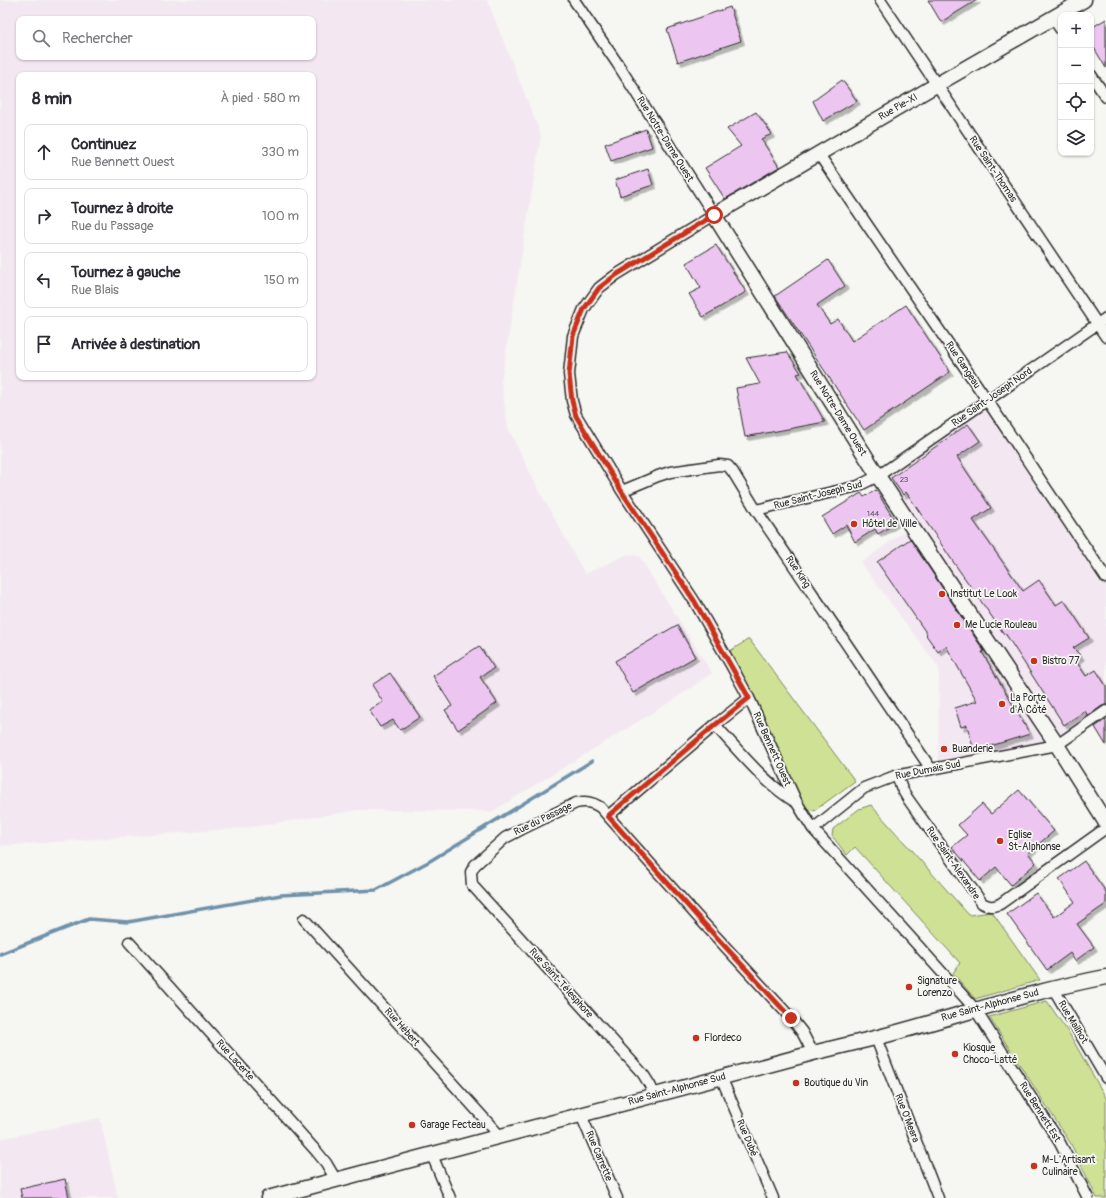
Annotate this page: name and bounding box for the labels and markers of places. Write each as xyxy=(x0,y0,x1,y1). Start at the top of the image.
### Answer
place label: Hôtel de Ville xyxy=(862,518,917,530)
marker: Hôtel de Ville xyxy=(849,519,859,529)
place label: Institut Le Look xyxy=(950,588,1018,600)
marker: Institut Le Look xyxy=(937,589,947,599)
place label: Me Lucie Rouleau xyxy=(965,619,1037,631)
marker: Me Lucie Rouleau xyxy=(952,620,962,630)
place label: Bistro 77 xyxy=(1042,655,1080,667)
marker: Bistro 77 xyxy=(1029,656,1039,666)
place label: La Porte d'À Côté xyxy=(1010,692,1047,716)
marker: La Porte d'À Côté xyxy=(997,699,1007,709)
place label: Buanderie xyxy=(952,743,993,755)
marker: Buanderie xyxy=(939,744,949,754)
place label: Eglise St-Alphonse xyxy=(1008,829,1061,853)
marker: Eglise St-Alphonse xyxy=(995,836,1005,846)
place label: Signature Lorenzo xyxy=(917,975,957,999)
marker: Signature Lorenzo xyxy=(904,982,914,992)
place label: Flordeco xyxy=(704,1032,742,1044)
marker: Flordeco xyxy=(691,1033,701,1043)
place label: Kiosque Choco-Latté xyxy=(963,1042,1017,1066)
marker: Kiosque Choco-Latté xyxy=(950,1049,960,1059)
place label: Boutique du Vin xyxy=(804,1077,868,1089)
marker: Boutique du Vin xyxy=(791,1078,801,1088)
place label: Garage Fecteau xyxy=(420,1119,486,1131)
marker: Garage Fecteau xyxy=(407,1120,417,1130)
place label: M-L'Artisant Culinaire xyxy=(1042,1154,1096,1178)
marker: M-L'Artisant Culinaire xyxy=(1029,1161,1039,1171)

